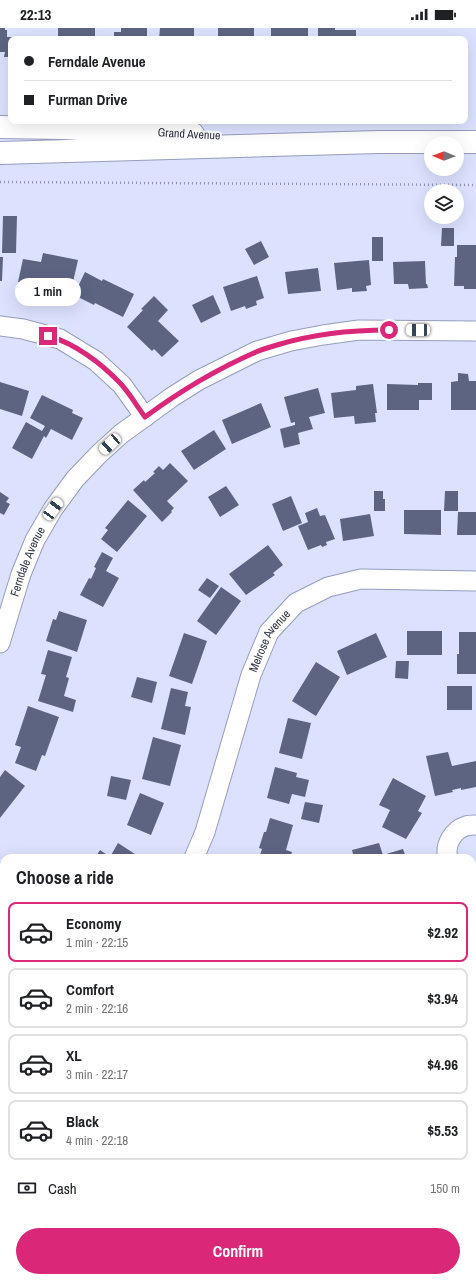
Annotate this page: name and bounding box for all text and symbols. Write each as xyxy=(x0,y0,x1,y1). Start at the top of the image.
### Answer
text: 22:13 xyxy=(20,4,51,25)
text: Ferndale Avenue xyxy=(48,51,146,72)
text: Furman Drive xyxy=(48,89,127,110)
street label: Grand Avenue xyxy=(157,124,221,144)
north arrow xyxy=(424,136,464,176)
map controls xyxy=(424,136,464,224)
button: layers xyxy=(424,184,464,224)
callout: 1 min xyxy=(15,278,81,306)
text: 1 min xyxy=(34,283,62,300)
route start xyxy=(380,321,398,339)
car xyxy=(406,324,430,336)
route end xyxy=(39,327,57,345)
car xyxy=(97,432,123,456)
car xyxy=(41,496,65,522)
street label: Ferndale Avenue xyxy=(7,524,49,598)
street label: Melrose Avenue xyxy=(245,606,294,674)
text: Choose a ride xyxy=(16,865,114,890)
text: Economy xyxy=(66,913,121,934)
icon: car xyxy=(18,914,54,950)
text: $2.92 xyxy=(427,922,458,943)
text: 1 min · 22:15 xyxy=(66,934,128,951)
text: Comfort xyxy=(66,979,114,1000)
icon: car xyxy=(18,980,54,1016)
text: $3.94 xyxy=(427,988,458,1009)
text: 2 min · 22:16 xyxy=(66,1000,128,1017)
text: XL xyxy=(66,1045,82,1066)
icon: car xyxy=(18,1046,54,1082)
text: $4.96 xyxy=(427,1054,458,1075)
text: 3 min · 22:17 xyxy=(66,1066,128,1083)
text: Black xyxy=(66,1111,99,1132)
icon: car xyxy=(18,1112,54,1148)
text: $5.53 xyxy=(427,1120,458,1141)
text: 4 min · 22:18 xyxy=(66,1132,128,1149)
icon: cash xyxy=(16,1177,38,1199)
text: Cash xyxy=(48,1178,77,1199)
text: 150 m xyxy=(430,1180,460,1197)
button: Confirm xyxy=(16,1228,460,1274)

